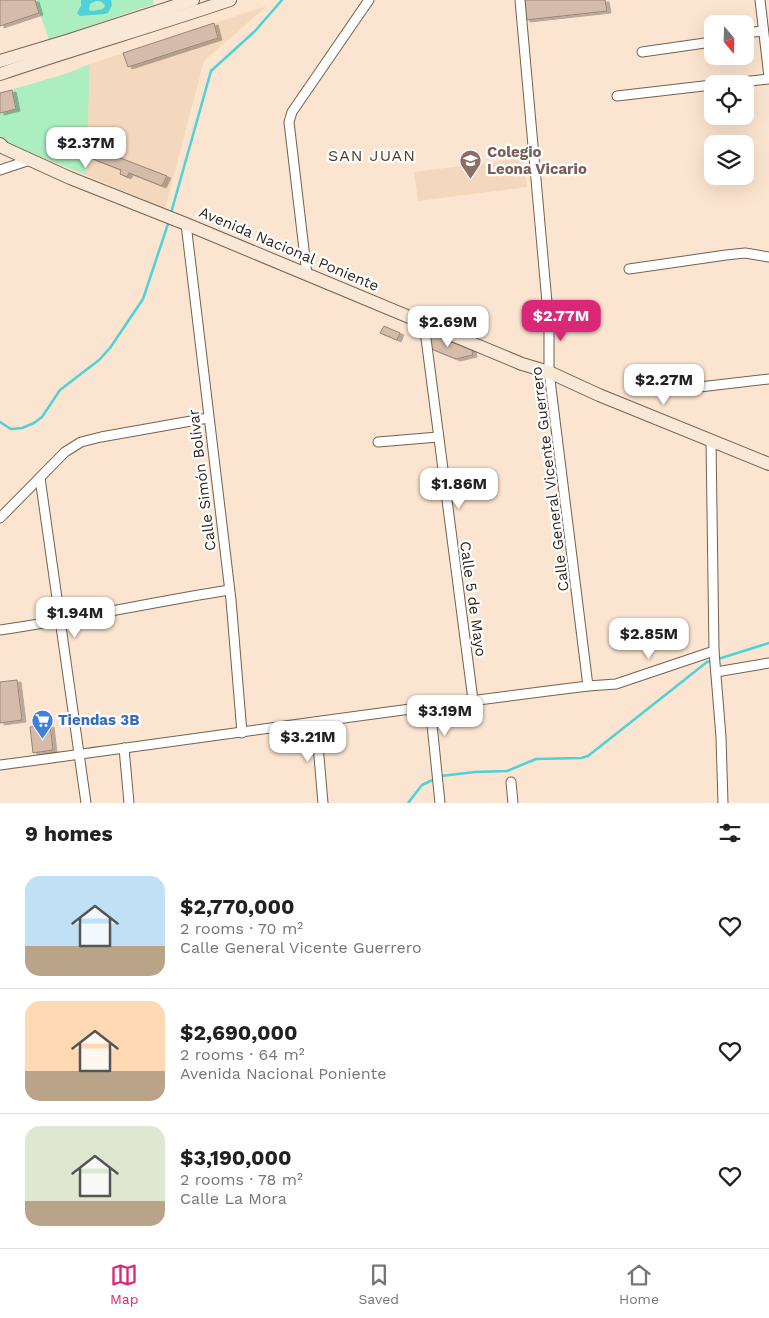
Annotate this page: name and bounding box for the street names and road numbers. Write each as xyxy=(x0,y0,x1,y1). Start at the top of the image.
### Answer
street label: Avenida Nacional Poniente xyxy=(196,203,382,295)
street label: Calle General Vicente Guerrero xyxy=(527,365,573,593)
street label: Calle Simón Bolívar xyxy=(184,408,220,552)
street label: Calle 5 de Mayo xyxy=(456,540,490,658)

